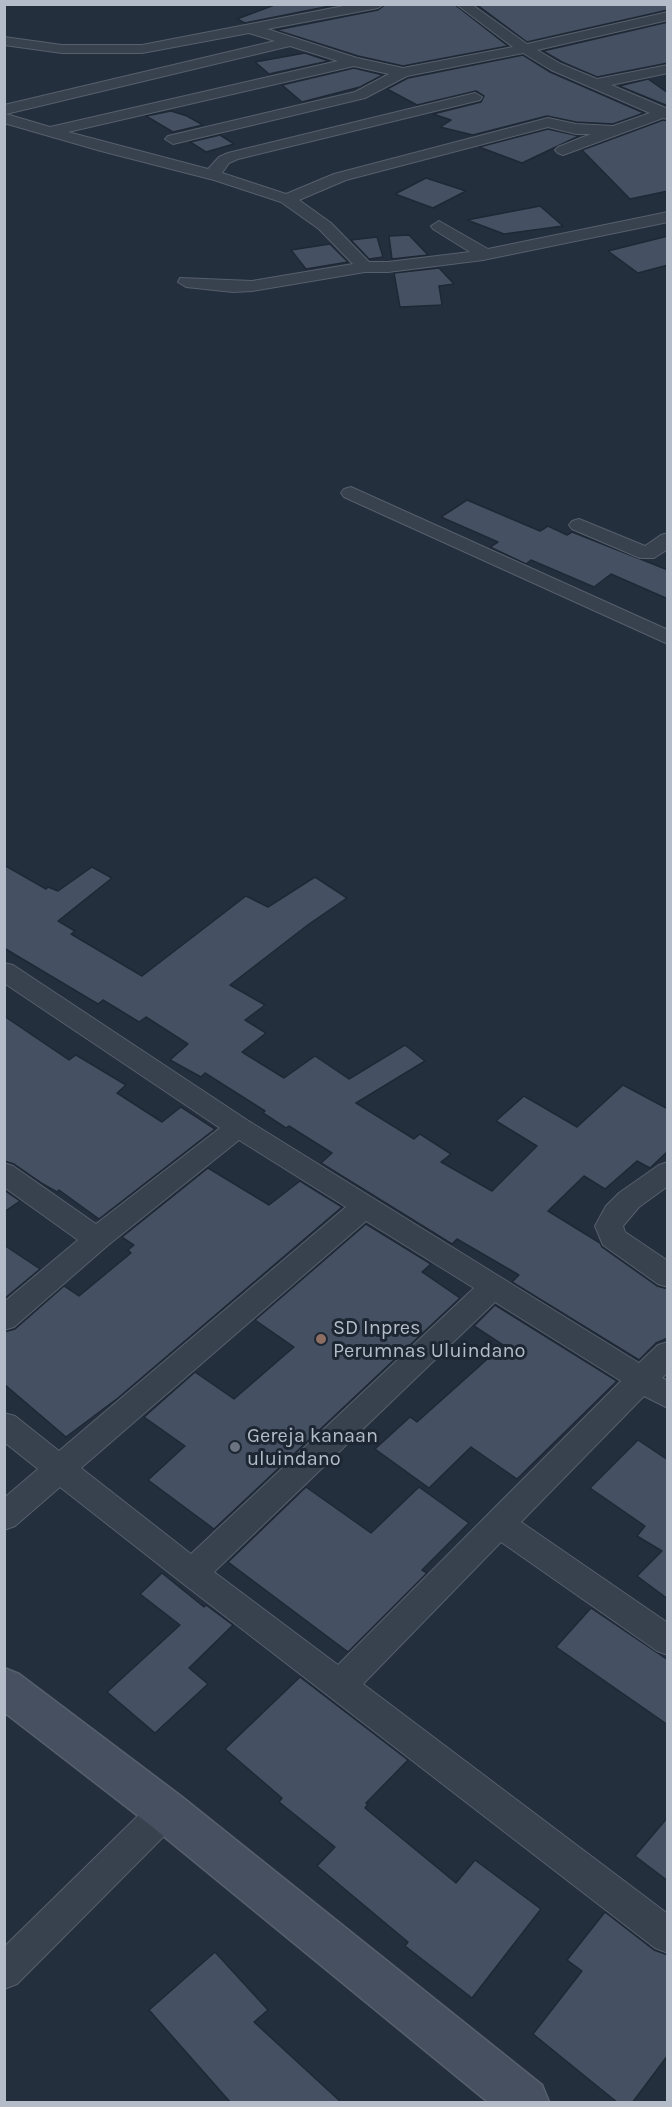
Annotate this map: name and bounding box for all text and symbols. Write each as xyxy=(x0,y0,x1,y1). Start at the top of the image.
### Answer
place label: SD Inpres Perumnas Uluindano xyxy=(333,1316,525,1363)
marker: SD Inpres Perumnas Uluindano xyxy=(314,1332,328,1346)
place label: Gereja kanaan uluindano xyxy=(247,1424,378,1471)
marker: Gereja kanaan uluindano xyxy=(228,1440,242,1454)

